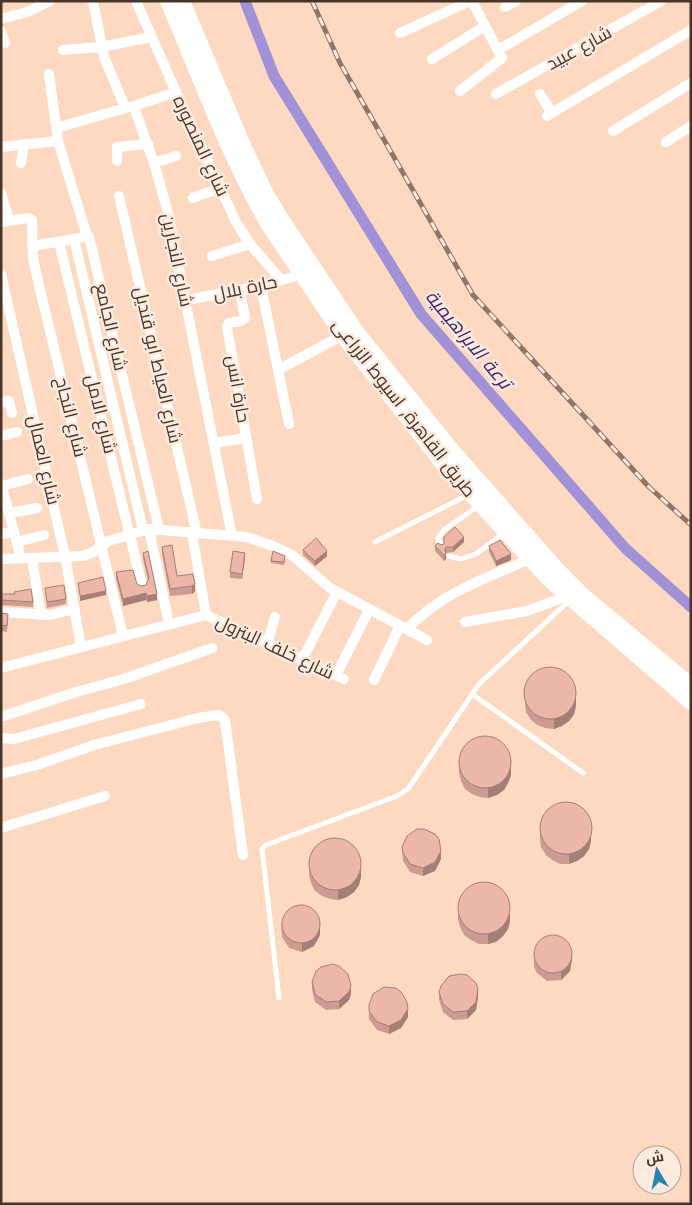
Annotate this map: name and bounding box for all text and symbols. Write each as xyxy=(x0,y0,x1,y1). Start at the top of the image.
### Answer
street label: شارع عبيد xyxy=(542,19,616,77)
street label: شارع المنصوره xyxy=(166,91,236,201)
street label: شارع النجارين xyxy=(154,211,200,309)
street label: حارة بلال xyxy=(211,269,279,307)
street label: شارع الجامع xyxy=(88,281,134,373)
street label: شارع العياط ابو قنديل xyxy=(127,284,189,446)
water label: ترعة الابراهيمية xyxy=(419,284,521,398)
street label: طريق القاهرة, اسيوط الزراعى xyxy=(326,313,482,503)
street label: حارة انس xyxy=(219,353,257,425)
street label: شارع الامل xyxy=(79,372,123,456)
street label: شارع النجاح xyxy=(48,374,94,460)
street label: شارع العمال xyxy=(21,413,67,507)
street label: شارع خلف البترول xyxy=(212,608,338,686)
north arrow xyxy=(632,1145,682,1195)
text: ش xyxy=(644,1146,665,1169)

